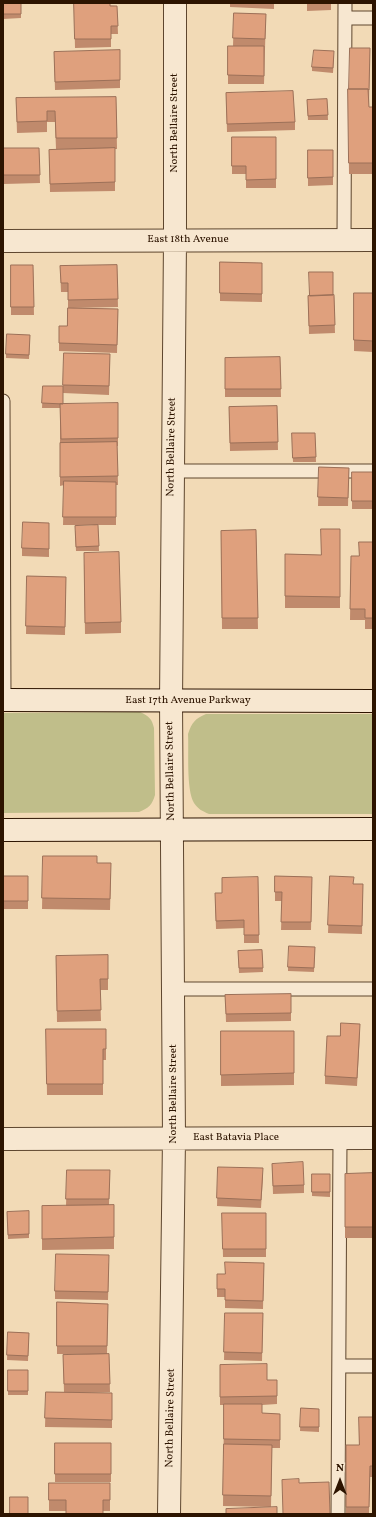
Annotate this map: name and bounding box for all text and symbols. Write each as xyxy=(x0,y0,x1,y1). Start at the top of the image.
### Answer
street label: North Bellaire Street xyxy=(168,73,182,173)
street label: East 18th Avenue xyxy=(147,233,229,247)
street label: North Bellaire Street xyxy=(165,397,179,497)
street label: East 17th Avenue Parkway xyxy=(125,694,251,708)
street label: North Bellaire Street xyxy=(164,721,178,821)
street label: North Bellaire Street xyxy=(167,1044,181,1144)
street label: East Batavia Place xyxy=(193,1131,279,1145)
street label: North Bellaire Street xyxy=(164,1368,178,1468)
north arrow xyxy=(320,1461,360,1501)
text: N xyxy=(336,1461,344,1476)

